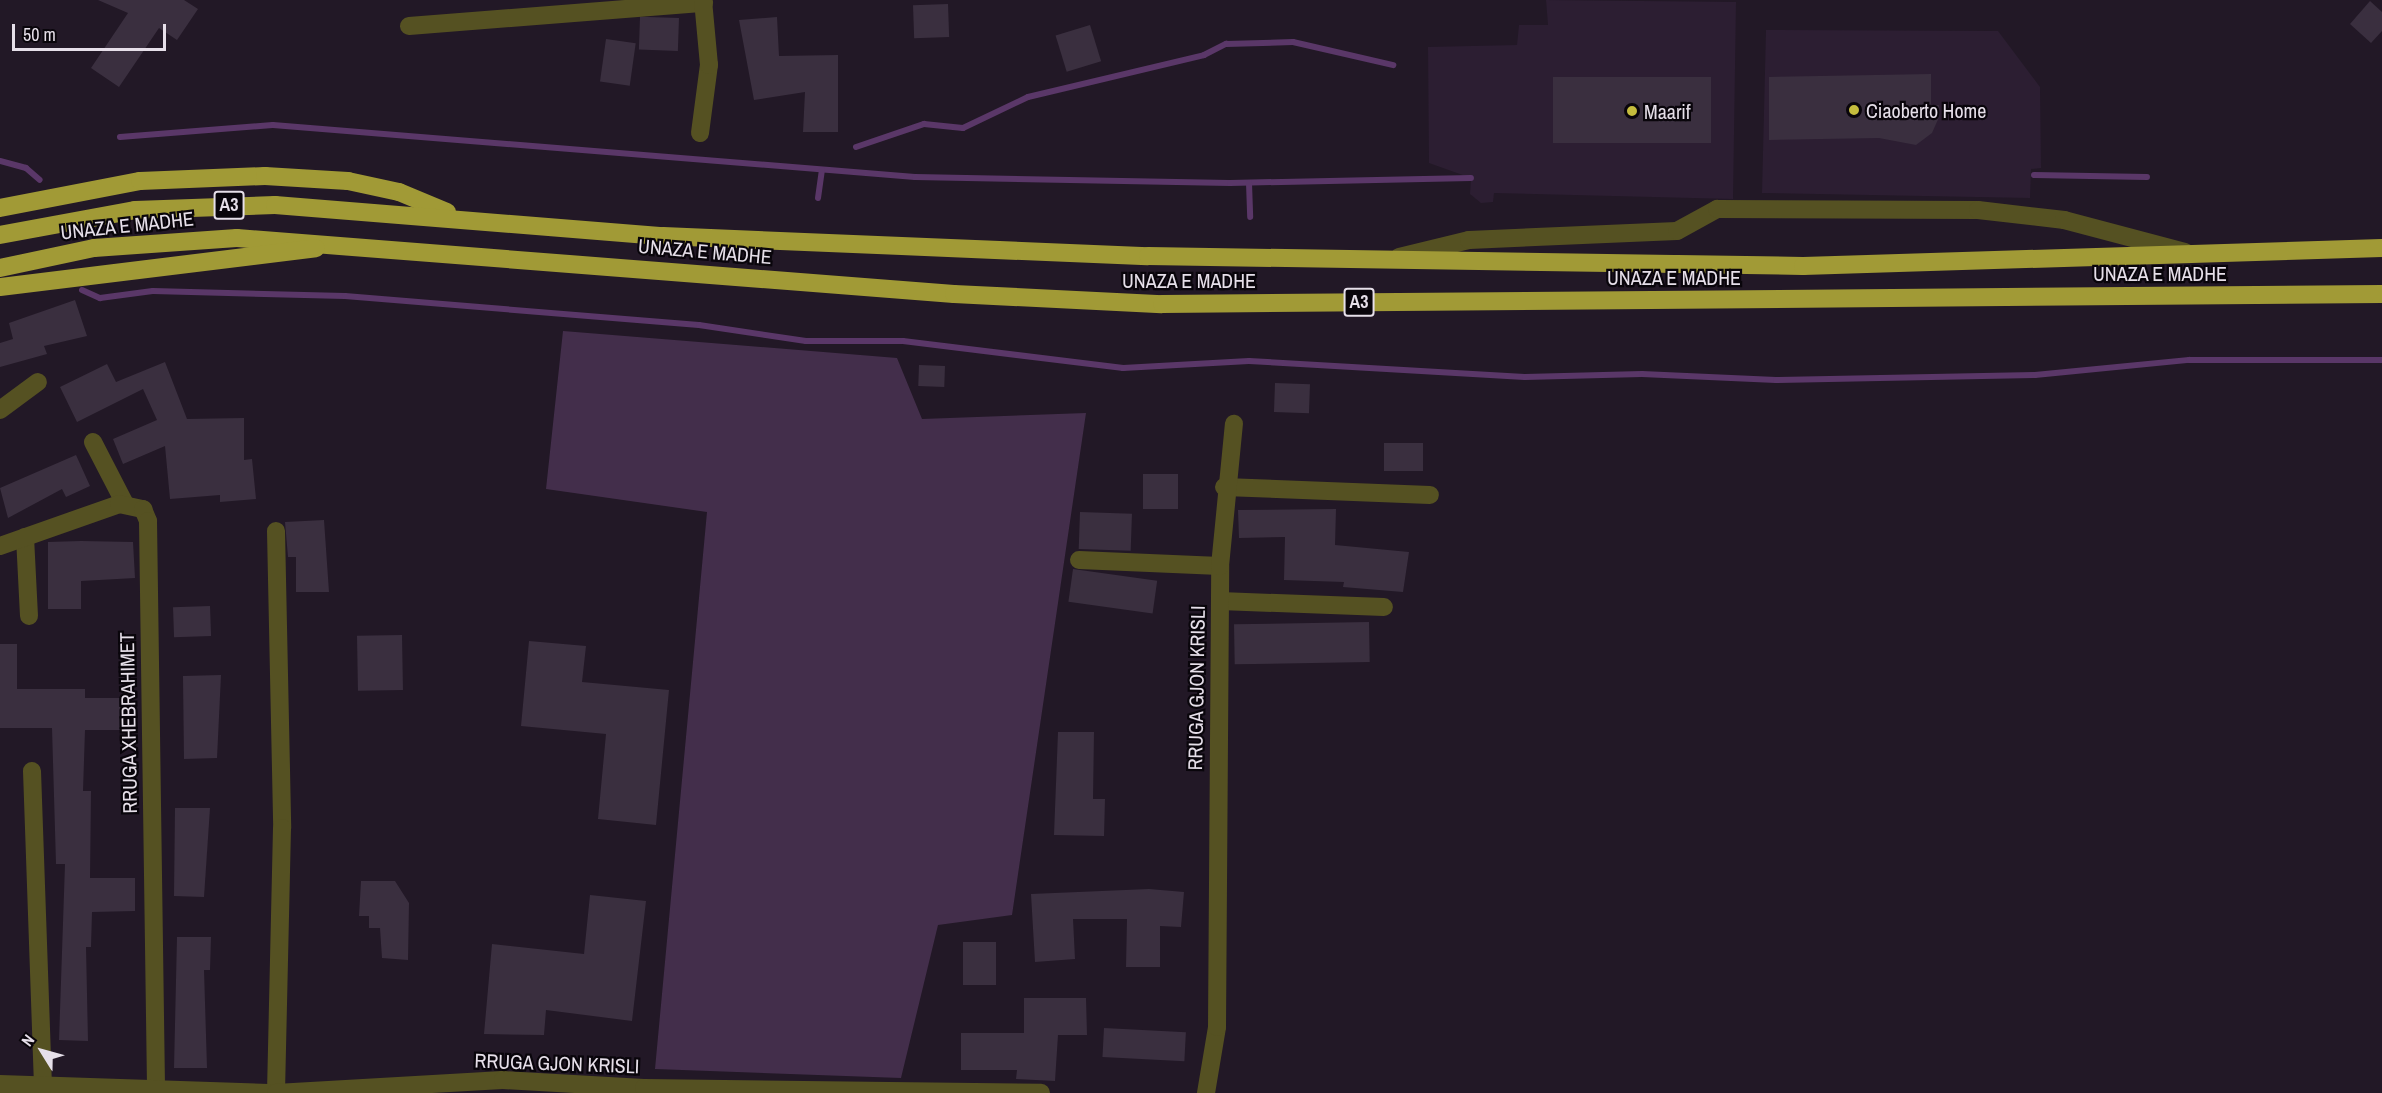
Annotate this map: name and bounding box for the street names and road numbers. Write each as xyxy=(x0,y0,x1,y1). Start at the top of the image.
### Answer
road number: A3 xyxy=(212,190,246,220)
street label: UNAZA E MADHE xyxy=(59,206,195,244)
street label: UNAZA E MADHE xyxy=(637,233,773,269)
street label: UNAZA E MADHE xyxy=(2093,261,2227,285)
street label: UNAZA E MADHE xyxy=(1607,265,1741,289)
street label: UNAZA E MADHE xyxy=(1122,268,1256,292)
road number: A3 xyxy=(1342,287,1376,317)
street label: RRUGA GJON KRISLI xyxy=(1183,605,1209,771)
street label: RRUGA XHEBRAHIMET xyxy=(114,632,142,814)
street label: RRUGA GJON KRISLI xyxy=(474,1048,640,1078)

